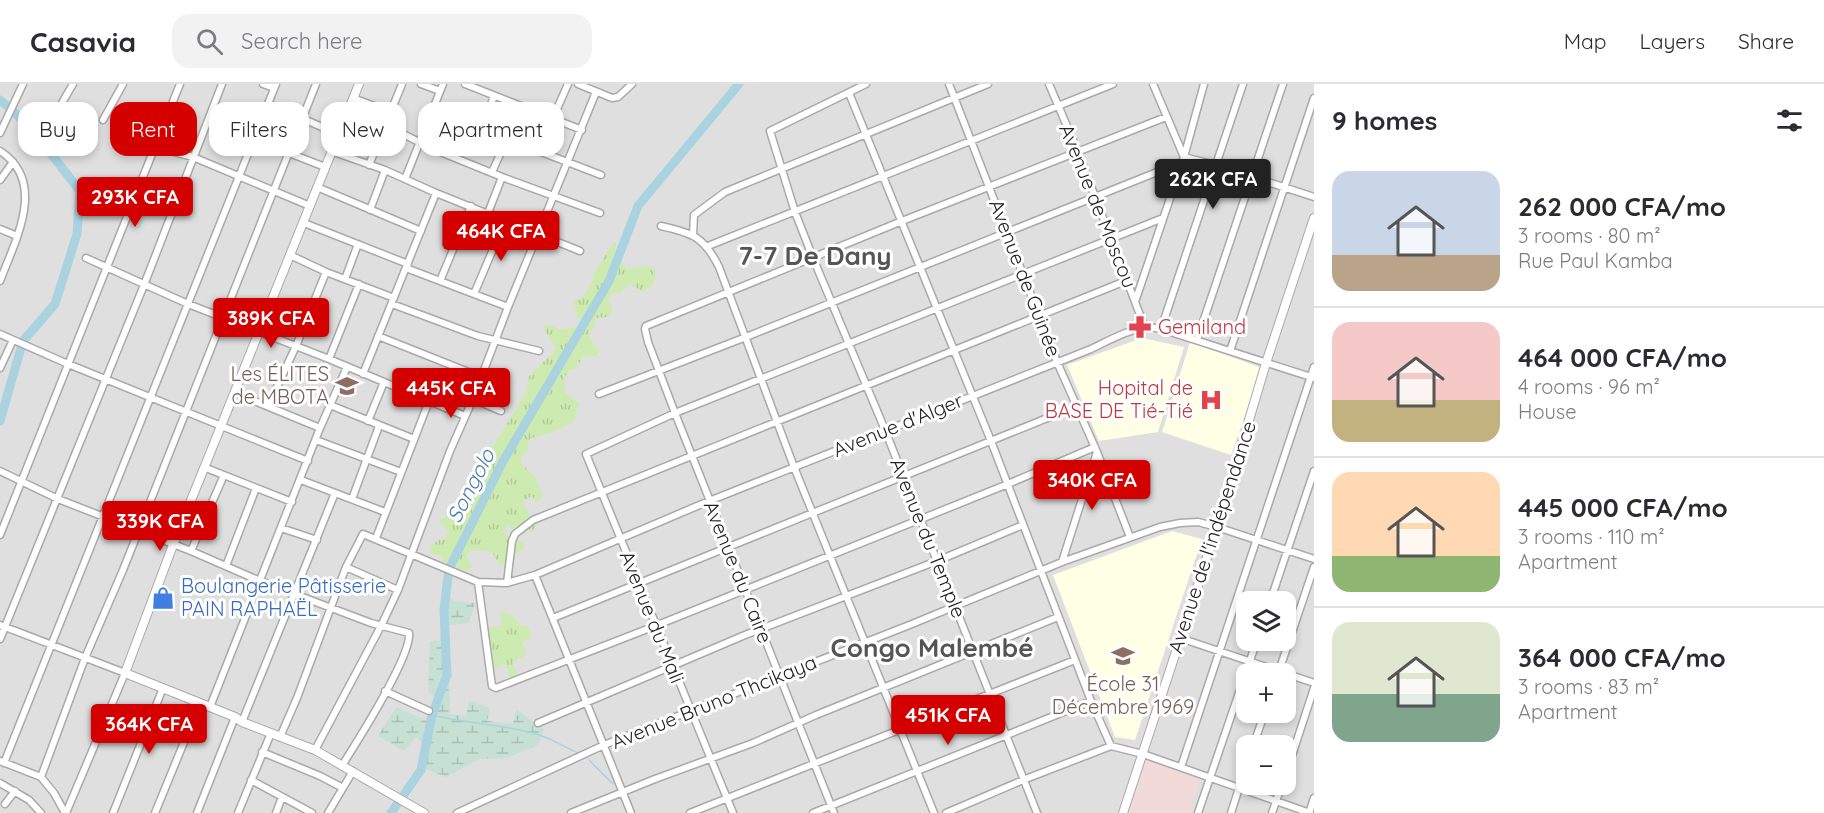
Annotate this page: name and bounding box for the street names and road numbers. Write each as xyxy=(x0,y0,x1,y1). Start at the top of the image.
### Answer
street label: Avenue de Moscou xyxy=(1054,120,1143,291)
street label: Avenue de Guinée xyxy=(984,196,1067,360)
street label: Avenue d'Alger xyxy=(829,387,967,462)
street label: Avenue de l'indépendance xyxy=(1162,417,1261,656)
street label: Avenue du Temple xyxy=(885,454,972,621)
street label: Avenue du Caire xyxy=(699,497,778,647)
street label: Avenue du Mali xyxy=(615,547,690,687)
street label: Avenue Bruno Thcikaya xyxy=(607,649,820,754)

